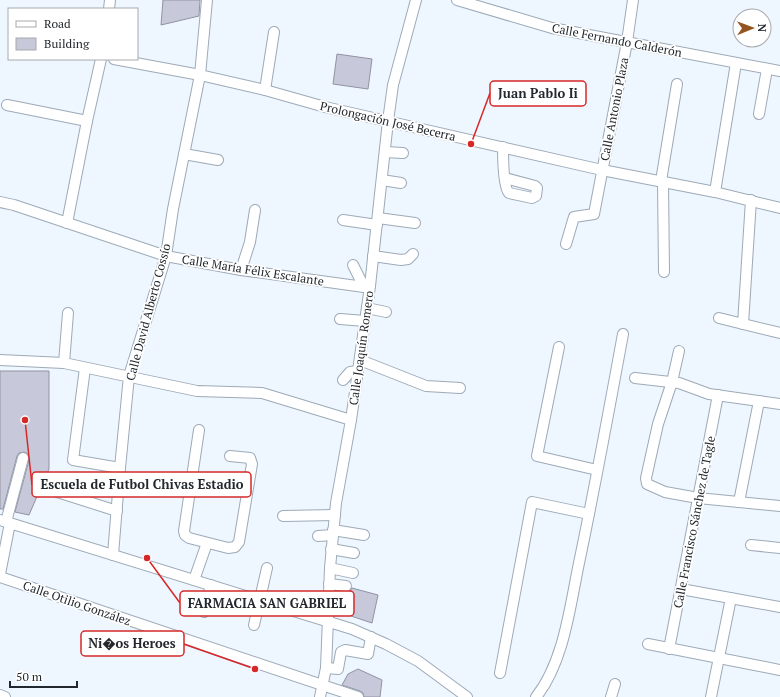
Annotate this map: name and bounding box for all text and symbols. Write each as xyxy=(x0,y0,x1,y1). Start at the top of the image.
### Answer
legend xyxy=(8,8,138,60)
north arrow xyxy=(732,8,772,48)
text: Road xyxy=(44,16,71,31)
street label: Calle Fernando Calderón xyxy=(551,20,683,60)
text: N xyxy=(755,24,769,33)
text: Building xyxy=(44,36,90,51)
street label: Calle Antonio Plaza xyxy=(597,56,631,162)
callout: Juan Pablo Ii xyxy=(490,81,586,106)
text: Juan Pablo Ii xyxy=(498,84,578,102)
street label: Prolongación José Becerra xyxy=(319,98,457,144)
street label: Calle David Alberto Cossío xyxy=(122,241,174,382)
street label: Calle María Félix Escalante xyxy=(181,251,325,289)
street label: Calle Joaquín Romero xyxy=(346,289,377,406)
street label: Calle Francisco Sánchez de Tagle xyxy=(670,435,718,609)
callout: Escuela de Futbol Chivas Estadio xyxy=(32,472,251,497)
text: Escuela de Futbol Chivas Estadio xyxy=(40,475,244,493)
street label: Calle Otilio González xyxy=(21,578,133,629)
callout: FARMACIA SAN GABRIEL xyxy=(180,591,354,616)
text: FARMACIA SAN GABRIEL xyxy=(188,594,347,612)
callout: Ni�os Heroes xyxy=(81,631,184,656)
text: Ni�os Heroes xyxy=(88,634,176,652)
scale bar xyxy=(10,663,77,689)
text: 50 m xyxy=(16,669,43,684)

